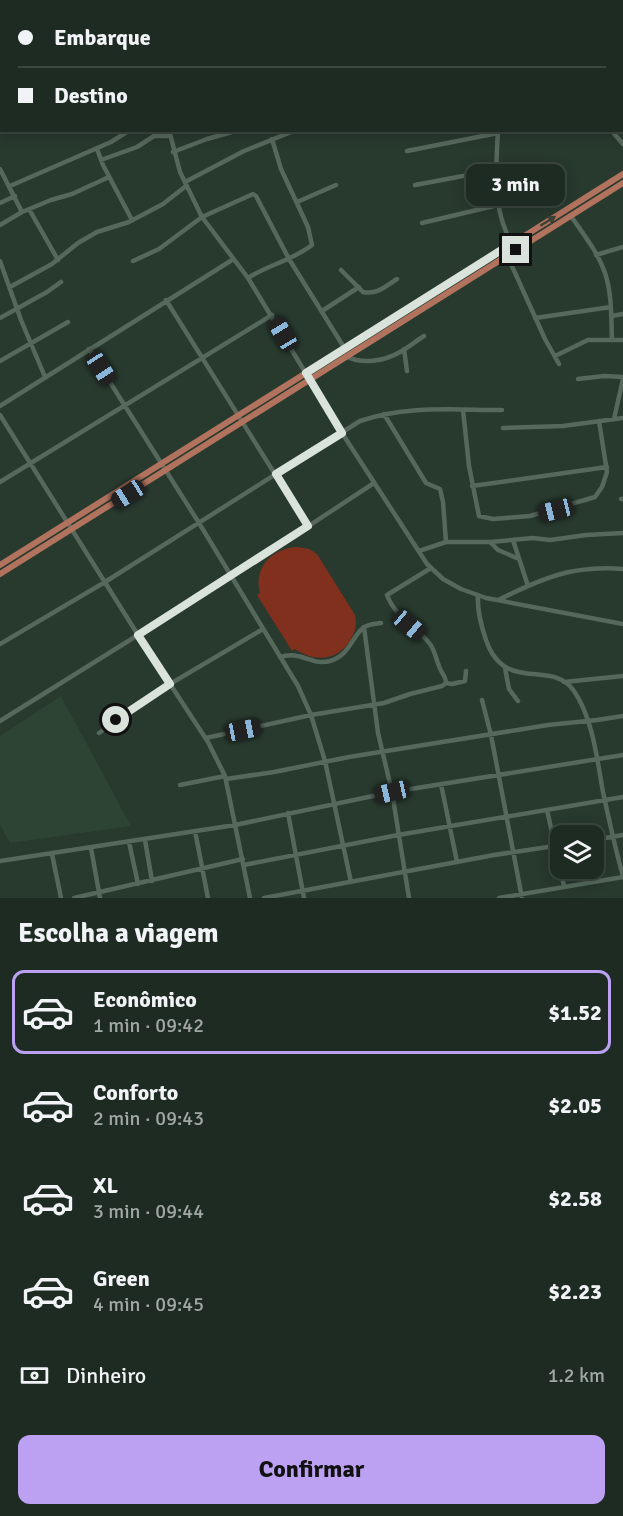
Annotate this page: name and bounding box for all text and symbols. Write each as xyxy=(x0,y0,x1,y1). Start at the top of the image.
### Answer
text: Embarque xyxy=(54,24,151,51)
text: Destino xyxy=(54,82,128,109)
callout: 3 min xyxy=(466,163,566,205)
text: 3 min xyxy=(491,172,540,197)
one-way arrow xyxy=(539,216,556,227)
route end xyxy=(502,236,529,263)
car xyxy=(266,314,300,354)
car xyxy=(84,348,118,388)
car xyxy=(108,477,148,511)
car xyxy=(536,497,576,523)
car xyxy=(389,607,429,643)
route start xyxy=(102,706,129,733)
car xyxy=(224,718,262,742)
car xyxy=(372,779,412,805)
map controls xyxy=(550,825,604,879)
button: layers xyxy=(550,825,604,879)
text: Escolha a viagem xyxy=(18,917,219,950)
icon: car xyxy=(21,985,75,1039)
text: Econômico xyxy=(93,986,197,1013)
text: $1.52 xyxy=(548,999,602,1026)
text: 1 min · 09:42 xyxy=(93,1013,204,1038)
icon: car xyxy=(21,1078,75,1132)
text: Conforto xyxy=(93,1079,178,1106)
text: $2.05 xyxy=(548,1092,602,1119)
text: 2 min · 09:43 xyxy=(93,1106,204,1131)
icon: car xyxy=(21,1171,75,1225)
text: XL xyxy=(93,1172,118,1199)
text: $2.58 xyxy=(548,1185,602,1212)
text: 3 min · 09:44 xyxy=(93,1199,204,1224)
icon: car xyxy=(21,1264,75,1318)
text: Green xyxy=(93,1265,150,1292)
text: $2.23 xyxy=(548,1278,602,1305)
text: 4 min · 09:45 xyxy=(93,1292,204,1317)
icon: cash xyxy=(18,1359,51,1392)
text: Dinheiro xyxy=(66,1362,146,1389)
text: 1.2 km xyxy=(548,1363,605,1388)
button: Confirmar xyxy=(18,1435,605,1504)

